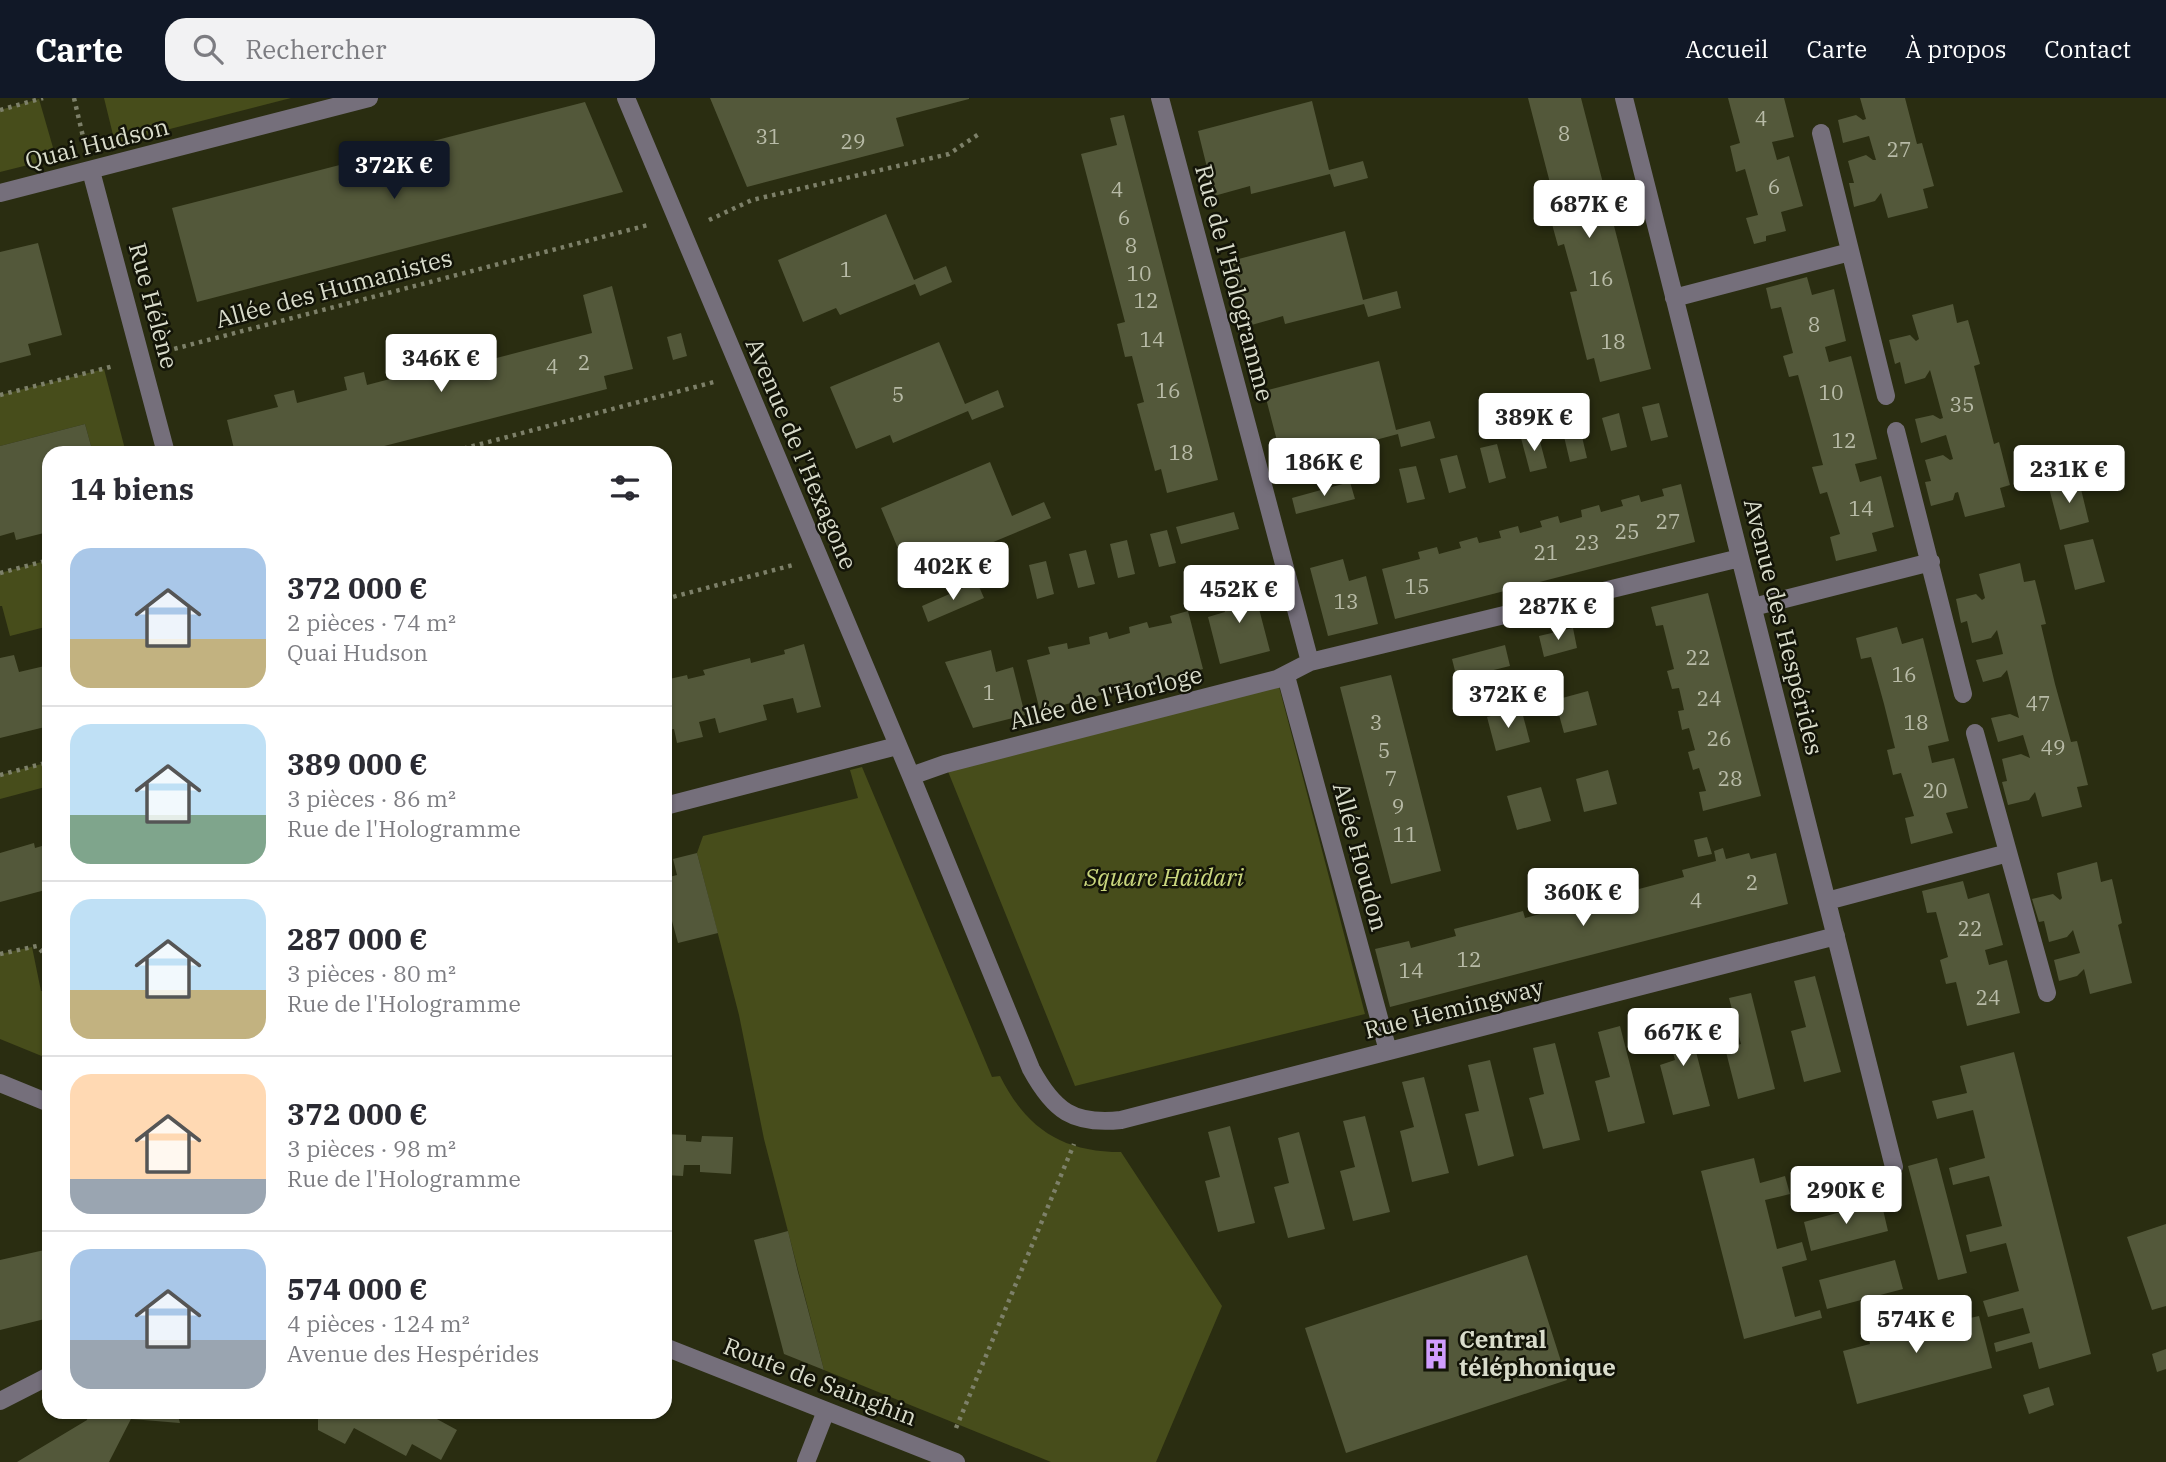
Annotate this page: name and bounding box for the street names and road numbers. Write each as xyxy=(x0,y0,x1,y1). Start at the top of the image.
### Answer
street label: Quai Hudson xyxy=(21,110,172,176)
street label: Rue de l'Hologramme xyxy=(1188,161,1282,405)
street label: Rue Hélène xyxy=(122,239,186,372)
street label: Allée des Humanistes xyxy=(212,241,456,335)
street label: Avenue de l'Hexagone xyxy=(739,333,865,574)
street label: Avenue des Hespérides xyxy=(1737,495,1831,758)
street label: Allée de l'Horloge xyxy=(1006,658,1205,736)
street label: Allée Houdon xyxy=(1326,779,1396,935)
street label: Rue Hemingway xyxy=(1361,970,1547,1046)
street label: Route de Sainghin xyxy=(719,1329,922,1433)

